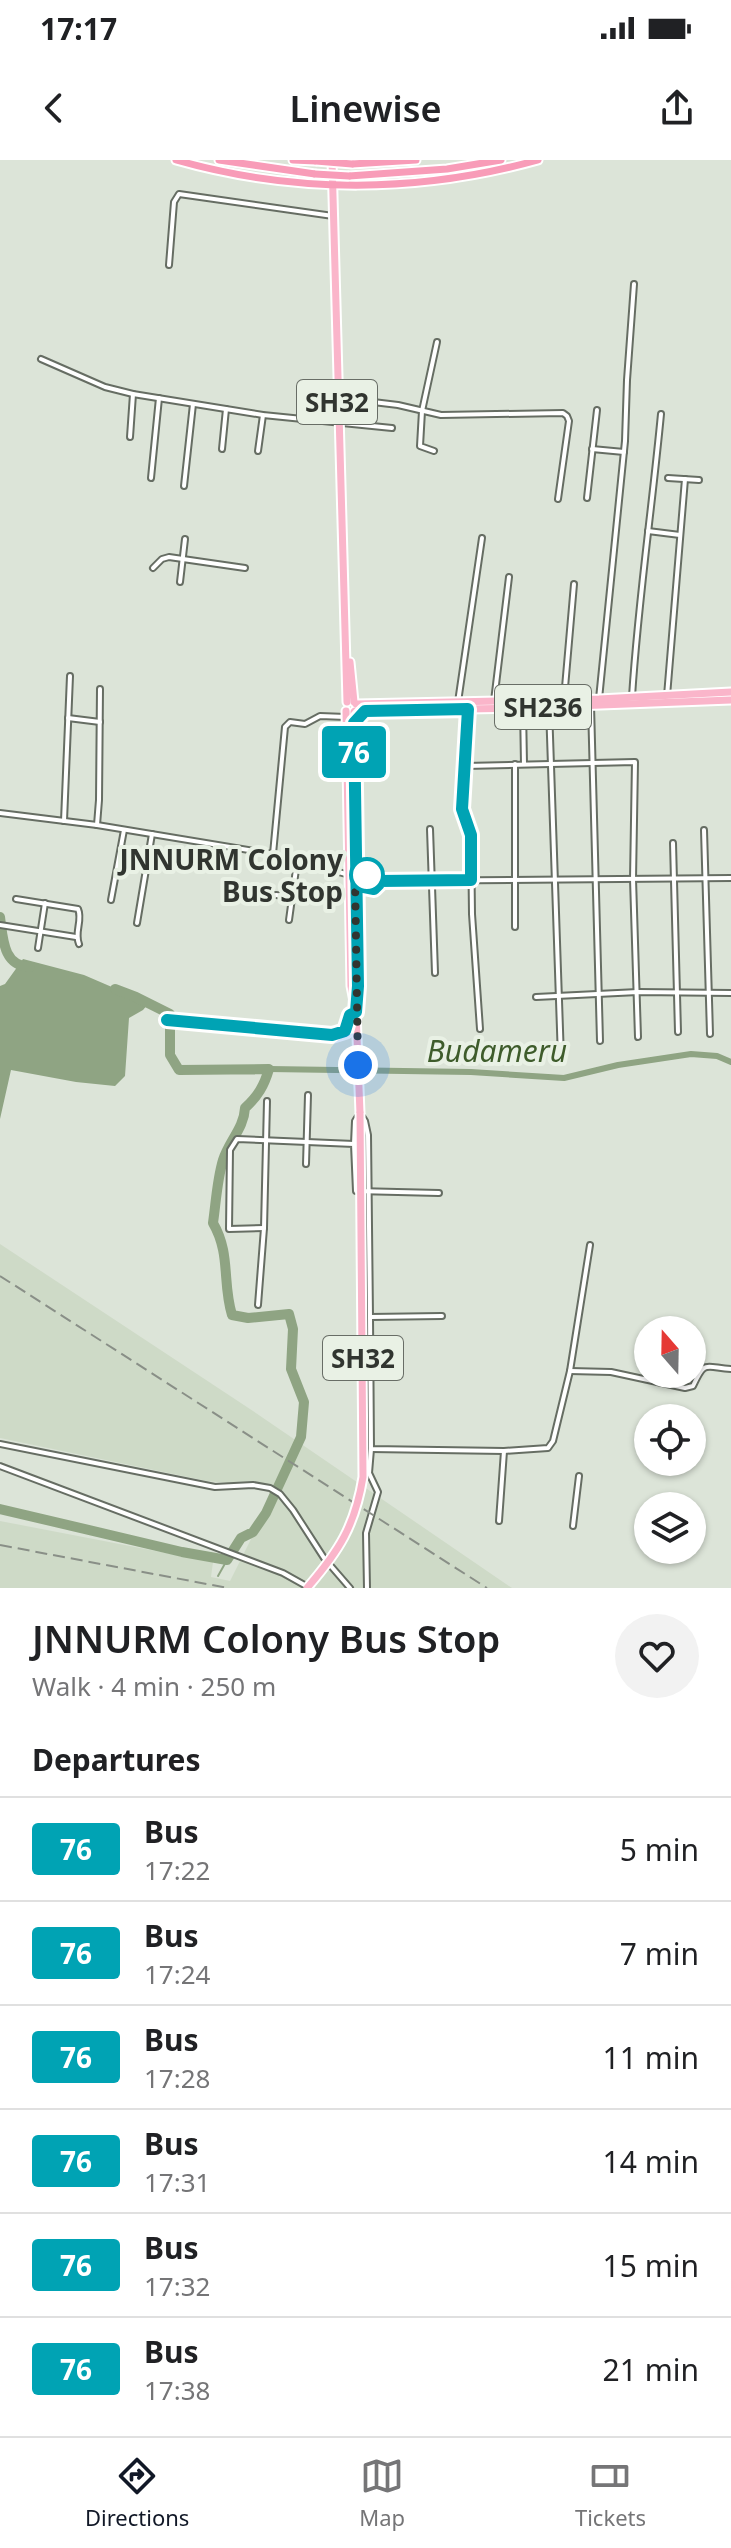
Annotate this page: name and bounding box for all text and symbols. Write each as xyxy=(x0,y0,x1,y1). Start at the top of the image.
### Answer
text: 17:17 xyxy=(40,8,117,49)
text: Linewise xyxy=(289,84,442,133)
icon: back xyxy=(32,86,76,130)
icon: share xyxy=(655,86,699,130)
road number: SH32 xyxy=(297,380,377,424)
road number: SH236 xyxy=(495,685,591,729)
line badge: 76 xyxy=(318,726,390,778)
text: 76 xyxy=(338,733,370,771)
place label: JNNURM Colony Bus Stop xyxy=(116,840,343,910)
marker: JNNURM Colony Bus Stop xyxy=(350,858,384,892)
water label: Budameru xyxy=(427,1030,567,1071)
your location xyxy=(338,1045,378,1085)
north arrow xyxy=(634,1316,706,1388)
map controls xyxy=(634,1316,706,1564)
road number: SH32 xyxy=(323,1336,403,1380)
button: locate xyxy=(634,1404,706,1476)
button: layers xyxy=(634,1492,706,1564)
text: JNNURM Colony Bus Stop xyxy=(32,1612,500,1664)
button: heart xyxy=(615,1614,699,1698)
text: Walk · 4 min · 250 m xyxy=(32,1668,276,1704)
text: Departures xyxy=(32,1739,201,1780)
text: Bus xyxy=(144,1811,199,1852)
text: 5 min xyxy=(620,1829,699,1870)
text: 76 xyxy=(60,1830,92,1868)
text: 17:22 xyxy=(144,1852,210,1888)
text: Bus xyxy=(144,1915,199,1956)
text: 7 min xyxy=(620,1933,699,1974)
text: 76 xyxy=(60,1934,92,1972)
text: 17:24 xyxy=(144,1956,210,1992)
text: Bus xyxy=(144,2019,199,2060)
text: 11 min xyxy=(603,2037,699,2078)
text: 76 xyxy=(60,2038,92,2076)
text: 17:28 xyxy=(144,2060,210,2096)
text: Bus xyxy=(144,2123,199,2164)
text: 14 min xyxy=(603,2141,699,2182)
text: 76 xyxy=(60,2142,92,2180)
text: 17:31 xyxy=(144,2164,210,2200)
text: Bus xyxy=(144,2227,199,2268)
text: 15 min xyxy=(603,2245,699,2286)
text: 76 xyxy=(60,2246,92,2284)
text: 17:32 xyxy=(144,2268,210,2304)
text: Bus xyxy=(144,2331,199,2372)
text: 21 min xyxy=(603,2349,699,2390)
text: 76 xyxy=(60,2350,92,2388)
text: 17:38 xyxy=(144,2372,210,2408)
tab: Directions xyxy=(85,2454,189,2532)
tab: Map xyxy=(359,2454,405,2532)
tab: Tickets xyxy=(575,2454,646,2532)

